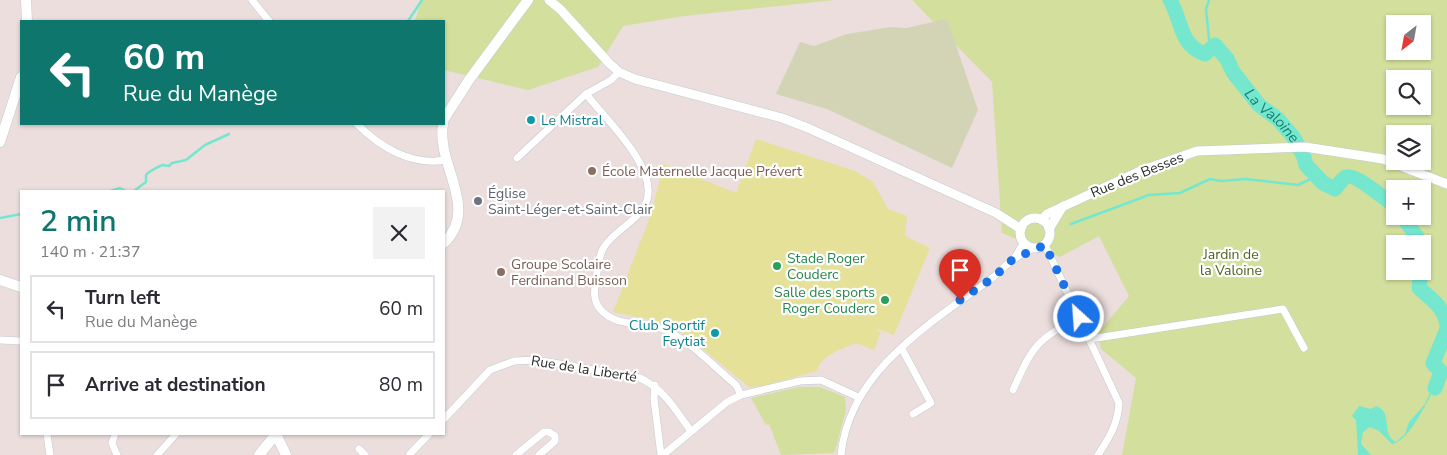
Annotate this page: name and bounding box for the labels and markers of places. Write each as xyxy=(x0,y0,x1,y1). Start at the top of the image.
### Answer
place label: Le Mistral xyxy=(541,111,604,130)
marker: Le Mistral xyxy=(525,114,537,126)
place label: École Maternelle Jacque Prévert xyxy=(602,162,802,181)
marker: École Maternelle Jacque Prévert xyxy=(586,165,598,177)
place label: Église Saint-Léger-et-Saint-Clair xyxy=(488,184,652,219)
marker: Église Saint-Léger-et-Saint-Clair xyxy=(472,195,484,207)
place label: Stade Roger Couderc xyxy=(787,249,865,284)
pin xyxy=(939,249,981,300)
place label: Groupe Scolaire Ferdinand Buisson xyxy=(511,255,627,290)
marker: Stade Roger Couderc xyxy=(771,260,783,272)
marker: Groupe Scolaire Ferdinand Buisson xyxy=(495,266,507,278)
place label: Salle des sports Roger Couderc xyxy=(774,283,876,318)
marker: Salle des sports Roger Couderc xyxy=(879,294,891,306)
place label: Club Sportif Feytiat xyxy=(629,316,705,351)
marker: Club Sportif Feytiat xyxy=(709,327,721,339)

